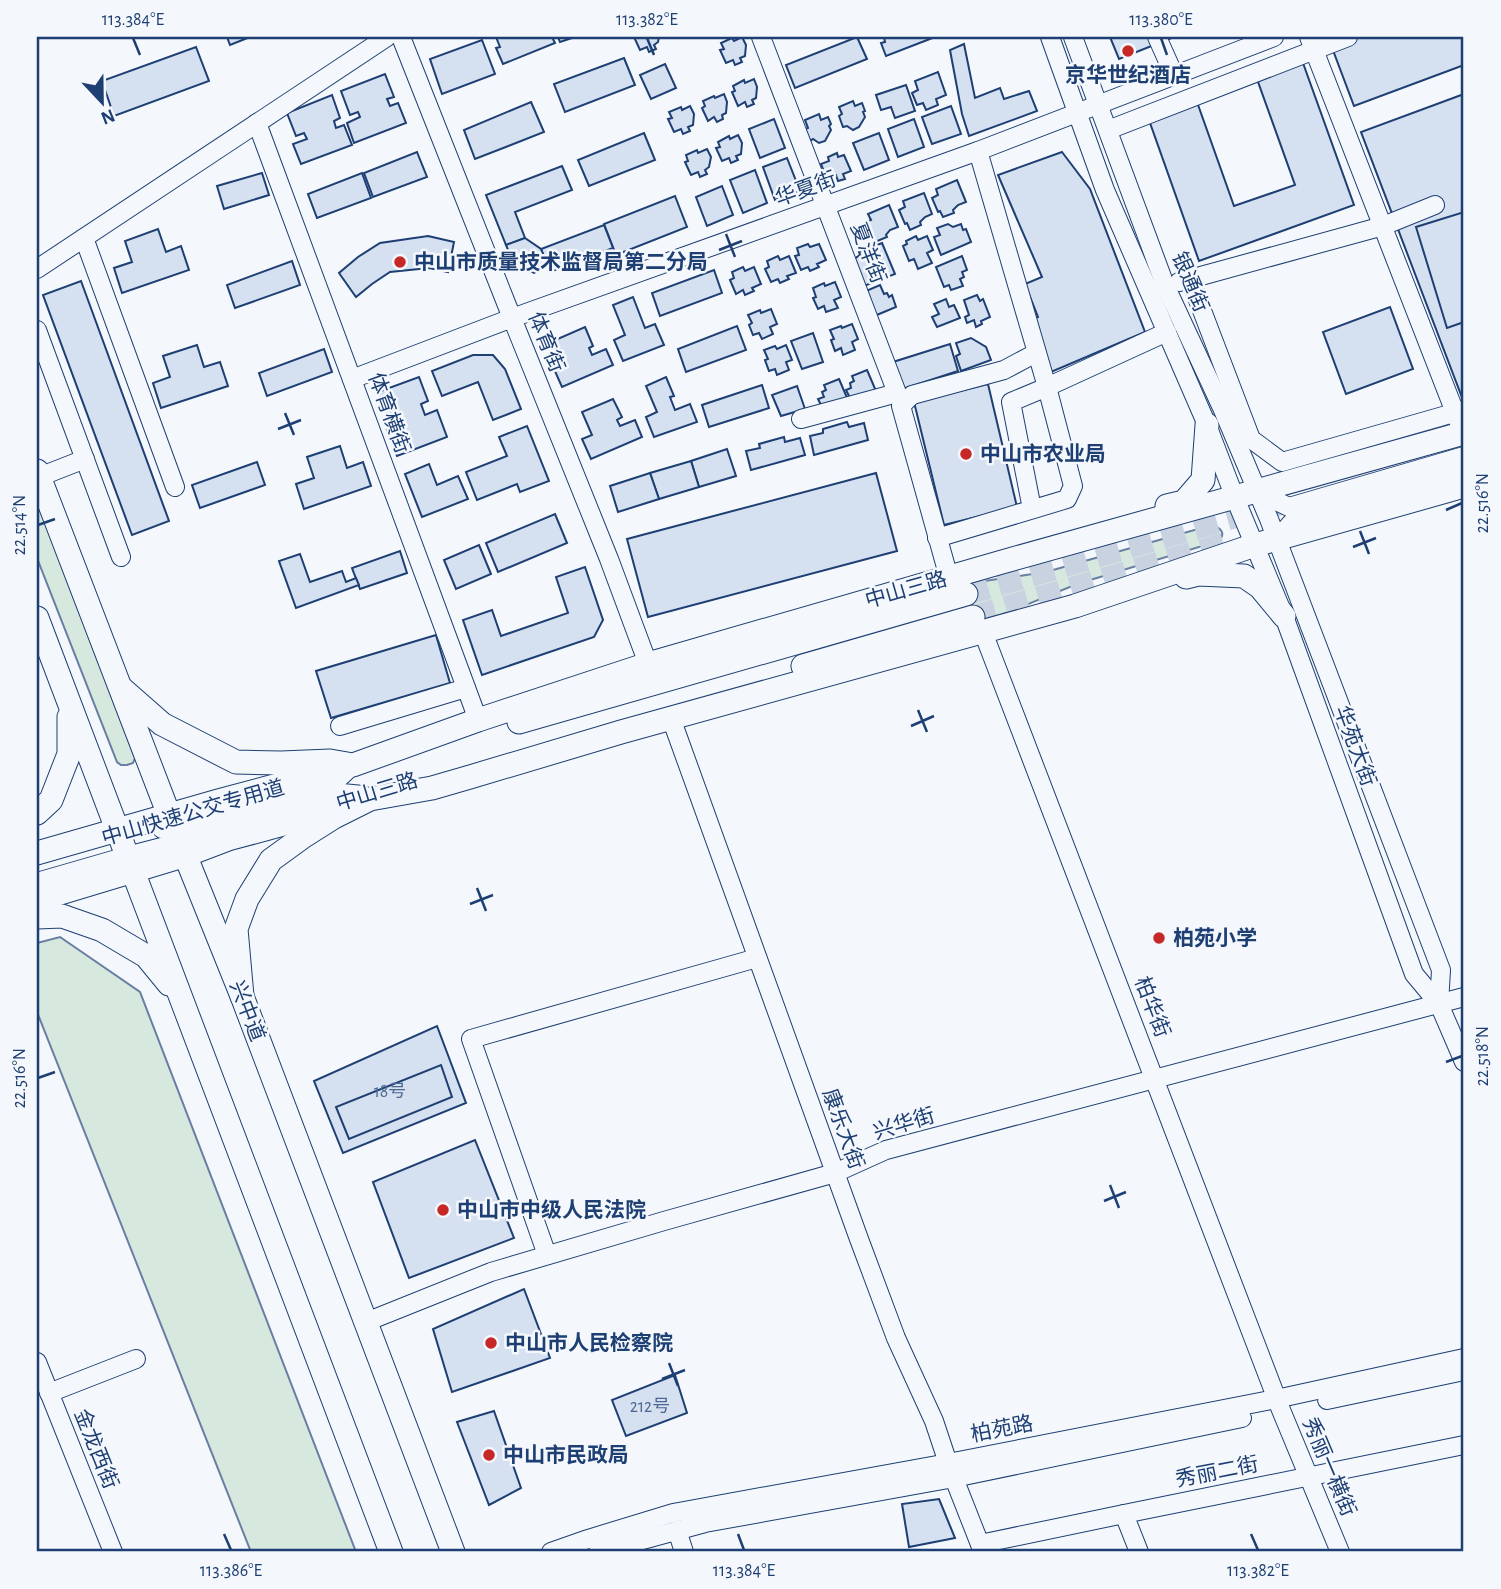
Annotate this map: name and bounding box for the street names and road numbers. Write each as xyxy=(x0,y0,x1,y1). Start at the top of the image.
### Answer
street label: 华夏街 xyxy=(772,167,839,210)
street label: 夏洋街 xyxy=(847,219,890,286)
street label: 银通街 xyxy=(1168,249,1213,315)
street label: 体育街 xyxy=(524,308,568,375)
street label: 体育横街 xyxy=(365,370,414,456)
street label: 中山三路 xyxy=(862,567,949,612)
street label: 华苑大街 xyxy=(1331,703,1380,789)
street label: 中山三路 xyxy=(333,769,420,814)
street label: 中山快速公交专用道 xyxy=(99,776,287,849)
street label: 柏华街 xyxy=(1131,973,1174,1040)
street label: 兴中道 xyxy=(226,977,269,1044)
street label: 康乐大街 xyxy=(819,1086,868,1172)
street label: 兴华街 xyxy=(871,1104,937,1143)
street label: 金龙西街 xyxy=(71,1406,122,1492)
street label: 柏苑路 xyxy=(969,1412,1035,1445)
street label: 秀丽一横街 xyxy=(1299,1414,1360,1519)
street label: 秀丽二街 xyxy=(1174,1453,1260,1490)

